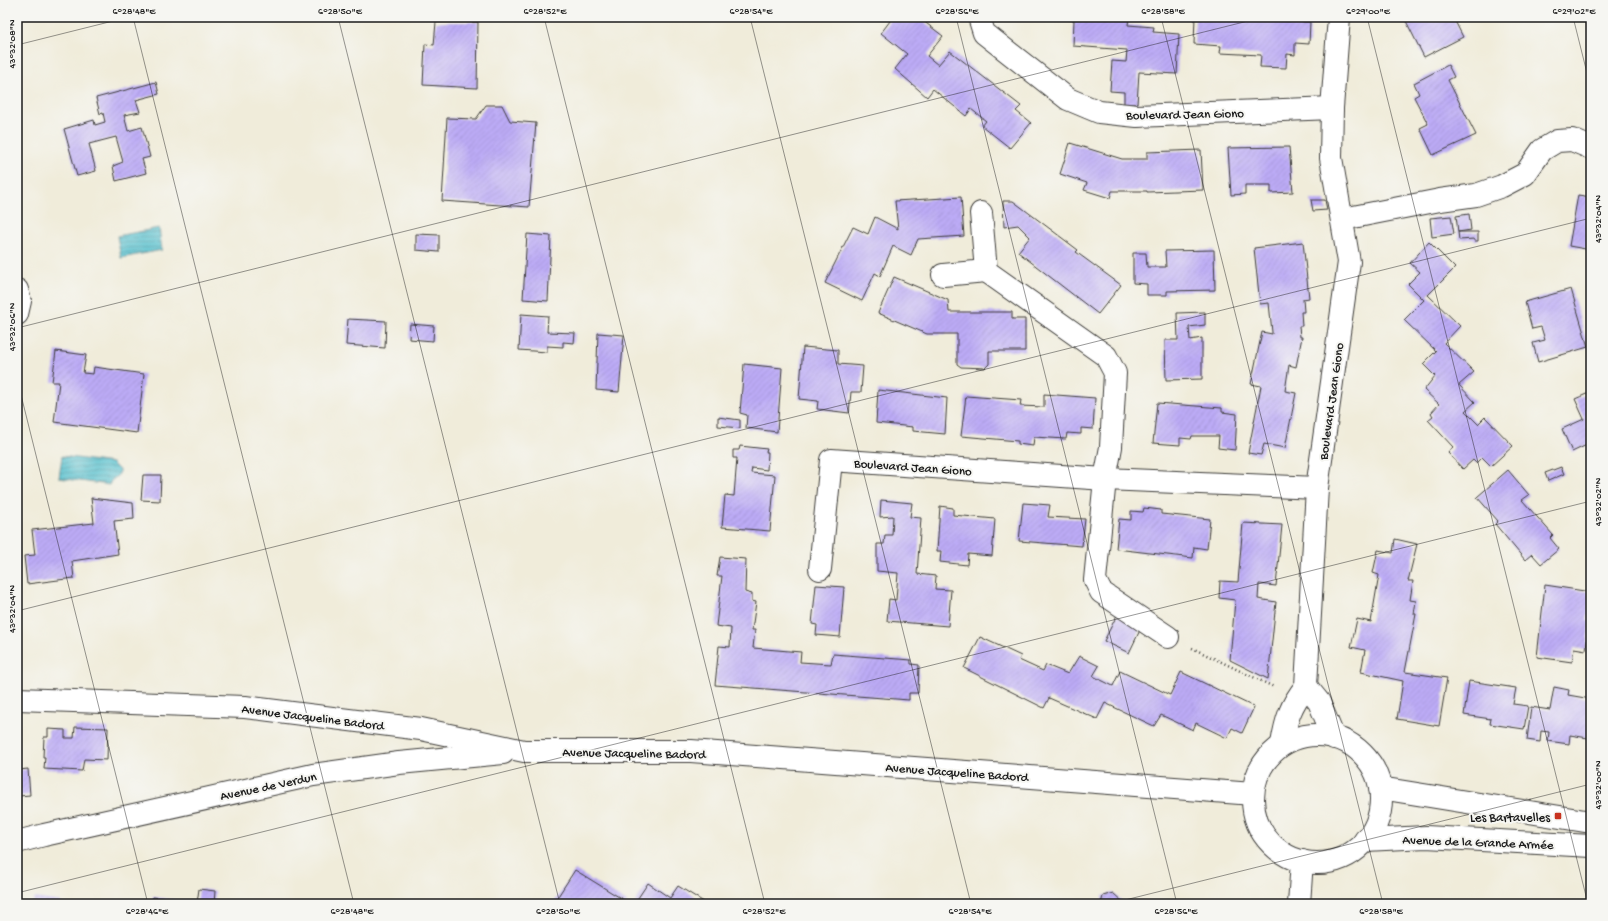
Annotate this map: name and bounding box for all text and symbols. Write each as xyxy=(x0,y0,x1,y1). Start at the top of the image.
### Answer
text: 6°28'48"E xyxy=(112,6,156,18)
text: 6°28'50"E xyxy=(318,6,363,18)
text: 6°28'52"E xyxy=(523,6,567,18)
text: 6°28'54"E xyxy=(730,6,773,18)
text: 6°28'56"E xyxy=(935,6,979,18)
text: 6°28'58"E xyxy=(1141,6,1186,18)
text: 6°29'00"E xyxy=(1346,6,1391,18)
text: 6°29'02"E xyxy=(1553,6,1596,18)
text: 43°32'08"N xyxy=(7,19,19,68)
street label: Boulevard Jean Giono xyxy=(1125,107,1244,124)
text: 43°32'04"N xyxy=(1593,194,1605,243)
text: 43°32'06"N xyxy=(7,302,19,351)
street label: Boulevard Jean Giono xyxy=(1317,342,1348,462)
street label: Boulevard Jean Giono xyxy=(852,457,972,480)
text: 43°32'02"N xyxy=(1593,477,1605,526)
text: 43°32'04"N xyxy=(7,584,19,633)
street label: Avenue Jacqueline Badord xyxy=(241,702,386,735)
street label: Avenue Jacqueline Badord xyxy=(562,746,707,763)
text: 43°32'00"N xyxy=(1593,760,1605,810)
street label: Avenue Jacqueline Badord xyxy=(885,761,1030,786)
street label: Avenue de Verdun xyxy=(219,770,319,805)
place label: Les Bartavelles xyxy=(1470,811,1551,826)
marker: Les Bartavelles xyxy=(1553,811,1563,821)
street label: Avenue de la Grande Armée xyxy=(1402,833,1554,854)
text: 6°28'46"E xyxy=(126,906,169,918)
text: 6°28'48"E xyxy=(330,906,374,918)
text: 6°28'50"E xyxy=(536,906,581,918)
text: 6°28'52"E xyxy=(742,906,786,918)
text: 6°28'54"E xyxy=(949,906,992,918)
text: 6°28'56"E xyxy=(1154,906,1198,918)
text: 6°28'58"E xyxy=(1359,906,1404,918)

